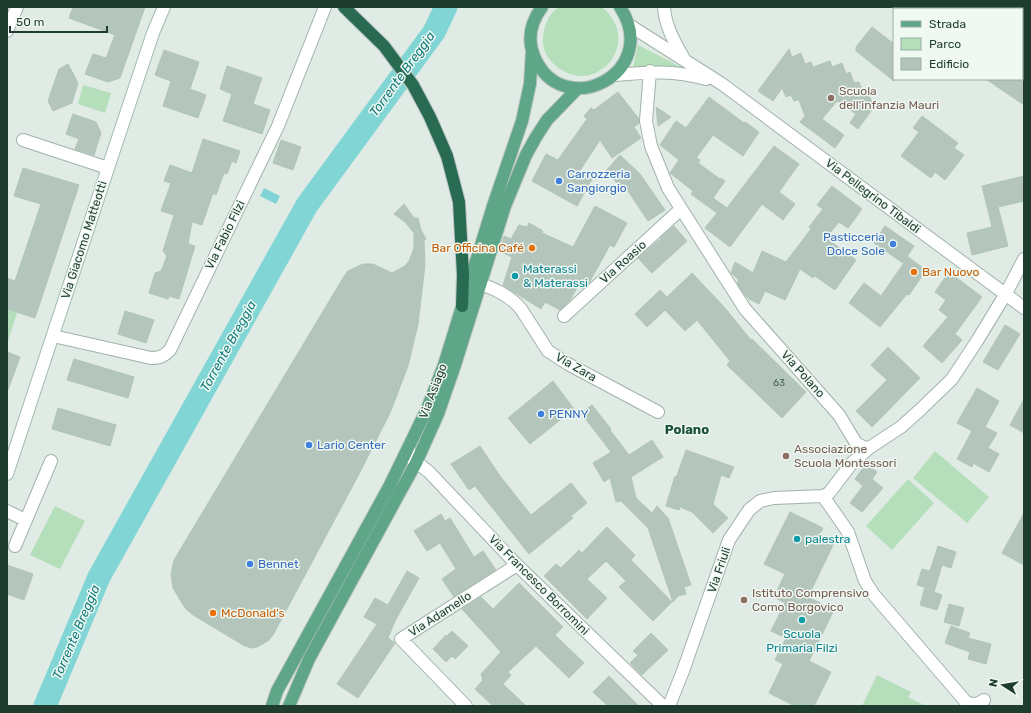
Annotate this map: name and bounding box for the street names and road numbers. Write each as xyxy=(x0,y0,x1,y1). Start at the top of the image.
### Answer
street label: Via Pellegrino Tibaldi xyxy=(823,156,923,236)
street label: Via Giacomo Matteotti xyxy=(58,179,110,301)
street label: Via Fabio Filzi xyxy=(202,198,248,272)
street label: Via Roasio xyxy=(597,237,649,286)
street label: Via Polano xyxy=(778,348,828,400)
street label: Via Zara xyxy=(553,350,599,384)
street label: Via Asiago xyxy=(416,361,450,420)
street label: Via Francesco Borromini xyxy=(486,532,592,638)
street label: Via Friuli xyxy=(705,545,733,595)
street label: Via Adamello xyxy=(406,589,474,639)

